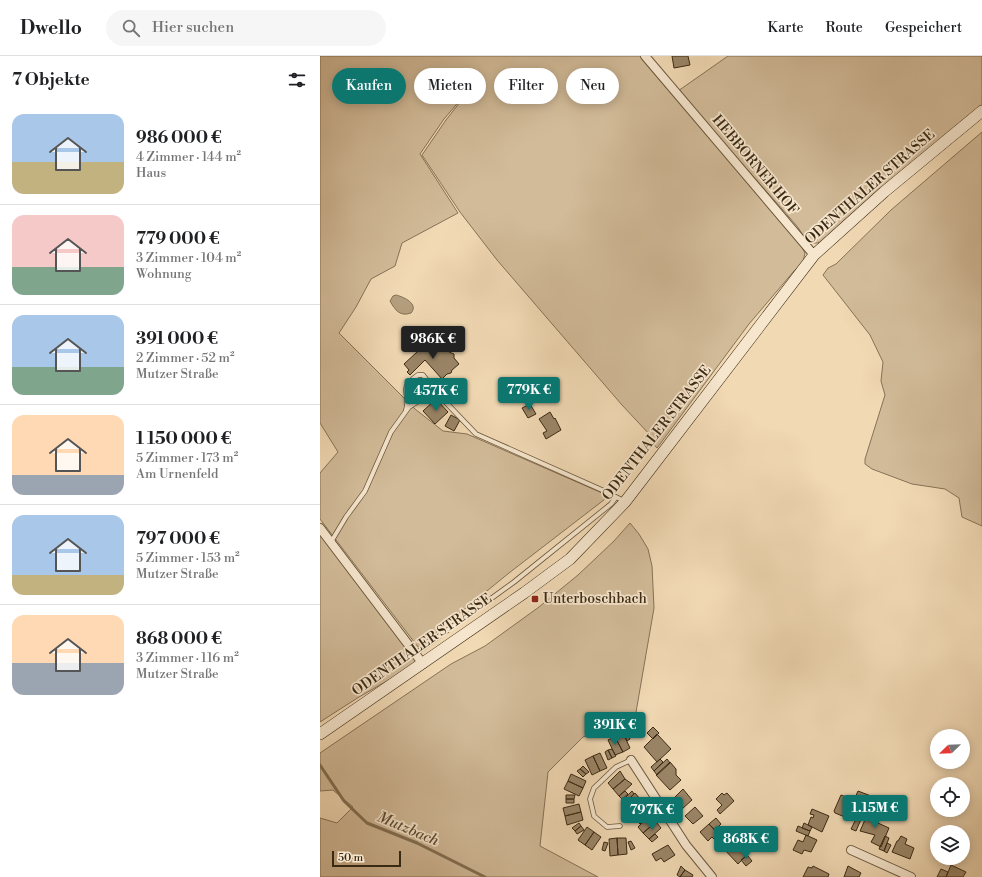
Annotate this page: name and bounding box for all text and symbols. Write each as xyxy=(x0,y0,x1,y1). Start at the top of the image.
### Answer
search box xyxy=(106,10,386,46)
text: Dwello xyxy=(20,16,82,40)
icon: search xyxy=(120,17,142,39)
text: Hier suchen xyxy=(152,18,234,37)
text: Karte xyxy=(767,19,804,37)
text: Route xyxy=(826,19,863,37)
text: Gespeichert xyxy=(885,19,962,37)
chip: Kaufen xyxy=(332,68,406,104)
chip: Mieten xyxy=(414,68,486,104)
chip: Filter xyxy=(494,68,558,104)
chip: Neu xyxy=(566,68,619,104)
text: 7 Objekte xyxy=(12,69,90,91)
icon: filters xyxy=(286,69,308,91)
street label: HEBBORNER HOF xyxy=(708,111,802,219)
street label: ODENTHALER STRASSE xyxy=(801,126,939,248)
text: 986 000 € xyxy=(136,127,222,149)
icon: home xyxy=(44,130,92,178)
text: 4 Zimmer · 144 m² xyxy=(136,149,241,165)
text: Haus xyxy=(136,165,166,181)
text: 779 000 € xyxy=(136,228,220,250)
icon: home xyxy=(44,231,92,279)
text: 3 Zimmer · 104 m² xyxy=(136,250,241,266)
text: Wohnung xyxy=(136,266,192,282)
pin: 986K € xyxy=(400,326,466,360)
text: 391 000 € xyxy=(136,328,218,350)
icon: home xyxy=(44,331,92,379)
text: 986K € xyxy=(410,331,456,347)
text: 2 Zimmer · 52 m² xyxy=(136,350,235,366)
street label: ODENTHALER STRASSE xyxy=(599,362,715,504)
text: Mutzer Straße xyxy=(136,366,219,382)
pin: 779K € xyxy=(496,377,562,411)
pin: 457K € xyxy=(403,378,469,412)
text: 779K € xyxy=(507,382,551,398)
text: 457K € xyxy=(413,383,459,399)
text: 1 150 000 € xyxy=(136,428,232,450)
icon: home xyxy=(44,431,92,479)
text: 5 Zimmer · 173 m² xyxy=(136,450,238,466)
text: Am Urnenfeld xyxy=(136,466,218,482)
text: 797 000 € xyxy=(136,528,220,550)
icon: home xyxy=(44,531,92,579)
text: 5 Zimmer · 153 m² xyxy=(136,550,240,566)
text: Mutzer Straße xyxy=(136,566,219,582)
street label: ODENTHALER STRASSE xyxy=(349,590,495,700)
place label: Unterboschbach xyxy=(543,590,647,608)
marker: Unterboschbach xyxy=(530,594,540,604)
text: 868 000 € xyxy=(136,628,222,650)
icon: home xyxy=(44,631,92,679)
text: 3 Zimmer · 116 m² xyxy=(136,650,239,666)
text: Mutzer Straße xyxy=(136,666,219,682)
pin: 391K € xyxy=(582,712,648,746)
text: 391K € xyxy=(594,717,636,733)
north arrow xyxy=(930,729,970,769)
map controls xyxy=(930,729,970,865)
button: locate xyxy=(930,777,970,817)
pin: 1.15M € xyxy=(838,795,912,829)
pin: 797K € xyxy=(619,797,685,831)
text: 1.15M € xyxy=(852,800,898,816)
text: 797K € xyxy=(630,802,674,818)
water label: Mutzbach xyxy=(374,808,442,851)
button: layers xyxy=(930,825,970,865)
pin: 868K € xyxy=(713,826,779,860)
text: 868K € xyxy=(723,831,769,847)
scale bar xyxy=(332,849,401,868)
text: 50 m xyxy=(338,851,363,865)

